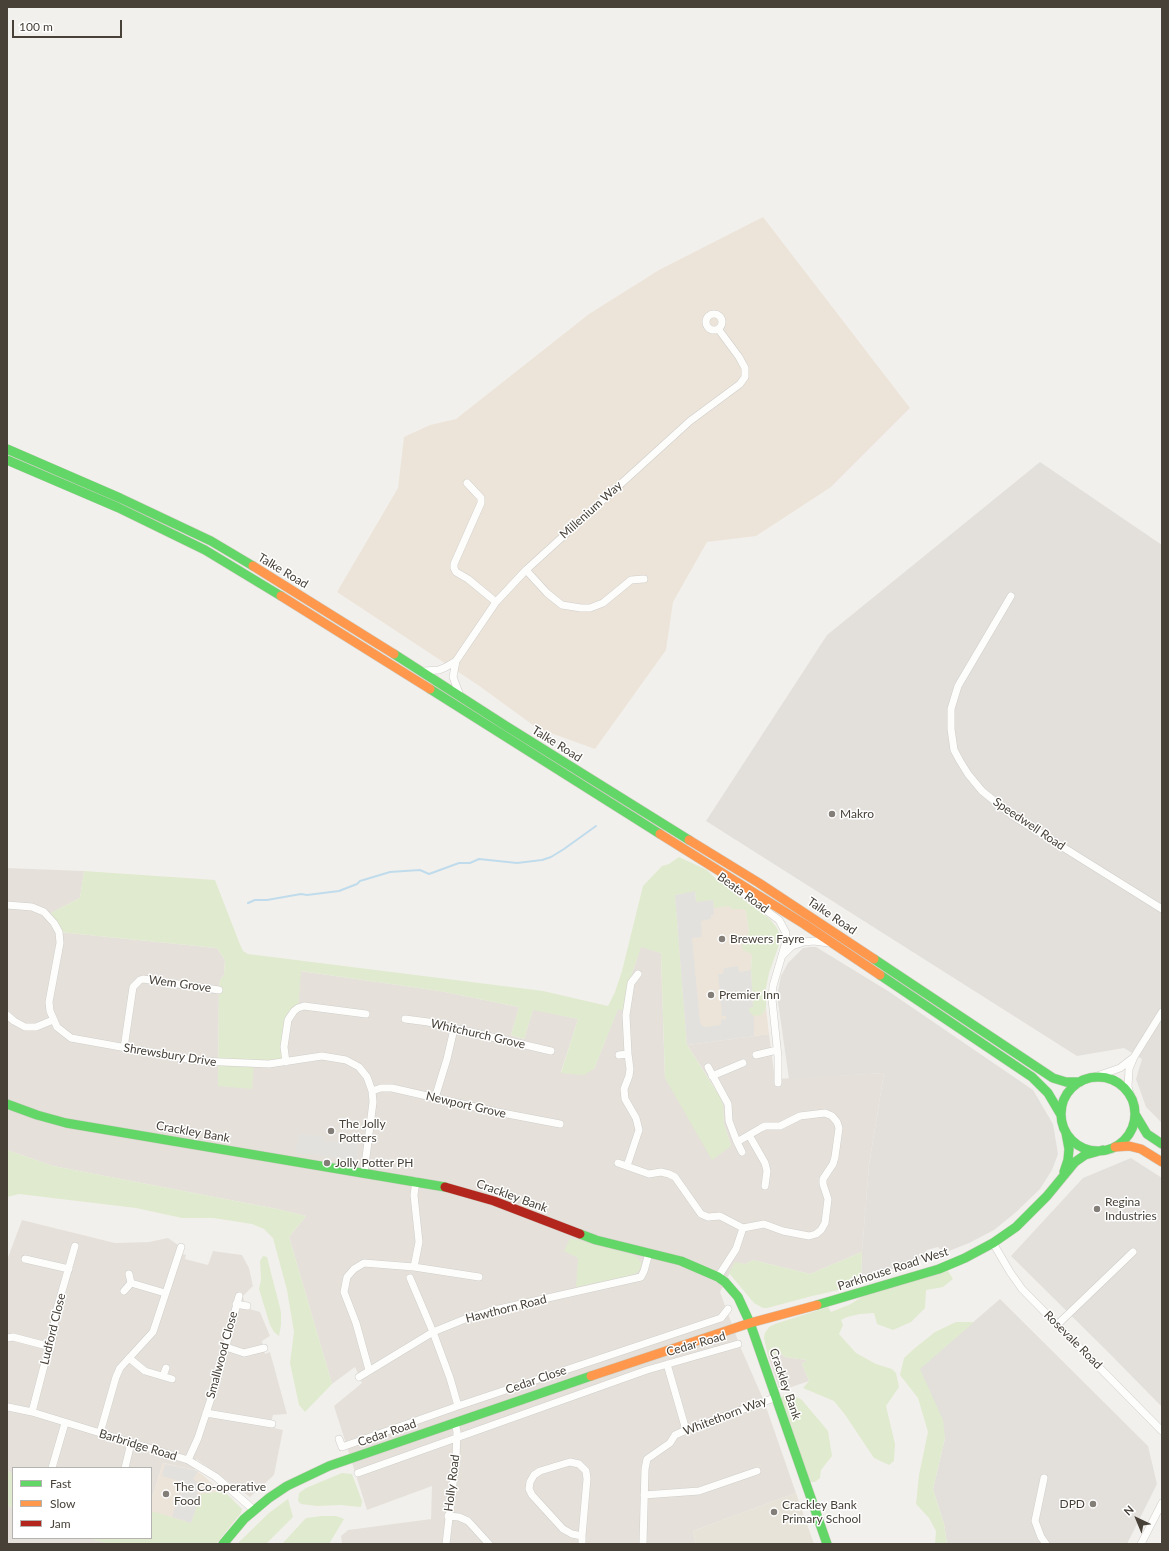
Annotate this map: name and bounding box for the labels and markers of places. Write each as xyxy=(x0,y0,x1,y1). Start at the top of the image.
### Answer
place label: Makro xyxy=(840,807,874,821)
marker: Makro xyxy=(827,809,837,819)
place label: Brewers Fayre xyxy=(730,932,805,946)
marker: Brewers Fayre xyxy=(717,934,727,944)
place label: Premier Inn xyxy=(719,988,780,1002)
marker: Premier Inn xyxy=(706,990,716,1000)
place label: The Jolly Potters xyxy=(339,1117,386,1145)
marker: The Jolly Potters xyxy=(326,1126,336,1136)
place label: Jolly Potter PH xyxy=(335,1156,413,1170)
marker: Jolly Potter PH xyxy=(322,1158,332,1168)
place label: Regina Industries xyxy=(1105,1195,1157,1223)
marker: Regina Industries xyxy=(1092,1204,1102,1214)
place label: The Co-operative Food xyxy=(174,1480,266,1508)
marker: The Co-operative Food xyxy=(161,1489,171,1499)
place label: DPD xyxy=(1060,1497,1085,1511)
place label: Crackley Bank Primary School xyxy=(782,1498,861,1526)
marker: DPD xyxy=(1088,1499,1098,1509)
marker: Crackley Bank Primary School xyxy=(769,1507,779,1517)

